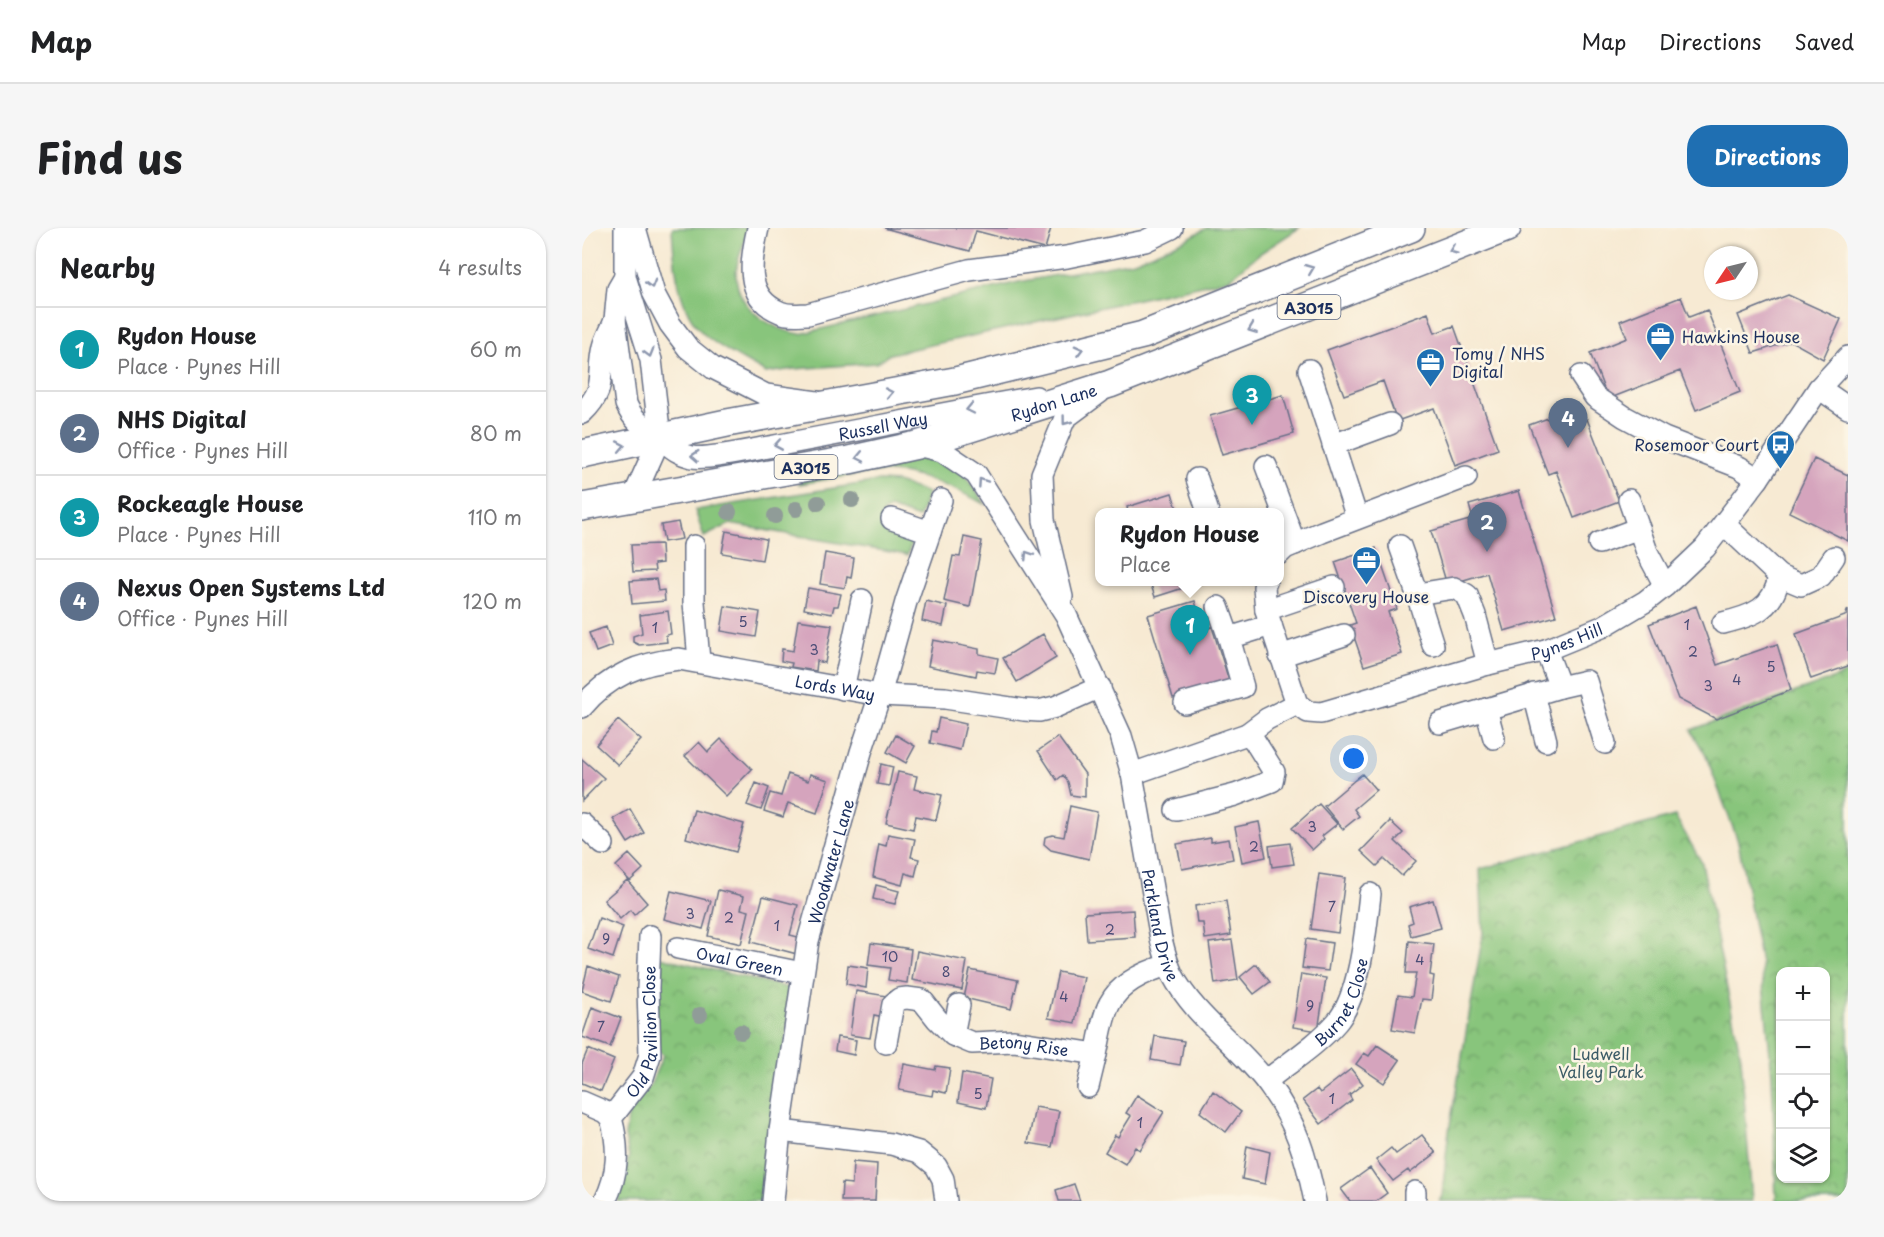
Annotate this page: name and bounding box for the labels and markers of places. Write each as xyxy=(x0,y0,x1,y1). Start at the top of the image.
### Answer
office icon: Hawkins House xyxy=(1645,320,1677,362)
place label: Hawkins House xyxy=(1682,324,1800,348)
place label: Tomy / NHS Digital xyxy=(1452,341,1545,383)
office icon: Tomy / NHS Digital xyxy=(1415,346,1447,388)
pin: 3 xyxy=(1232,376,1272,425)
pin: 4 xyxy=(1548,398,1588,448)
bus stop icon: Rosemoor Court xyxy=(1764,428,1796,470)
place label: Rosemoor Court xyxy=(1634,432,1759,456)
pin: 2 xyxy=(1468,502,1506,552)
office icon: Discovery House xyxy=(1350,544,1382,586)
place label: Discovery House xyxy=(1303,584,1429,608)
pin: 1 xyxy=(1170,606,1210,655)

